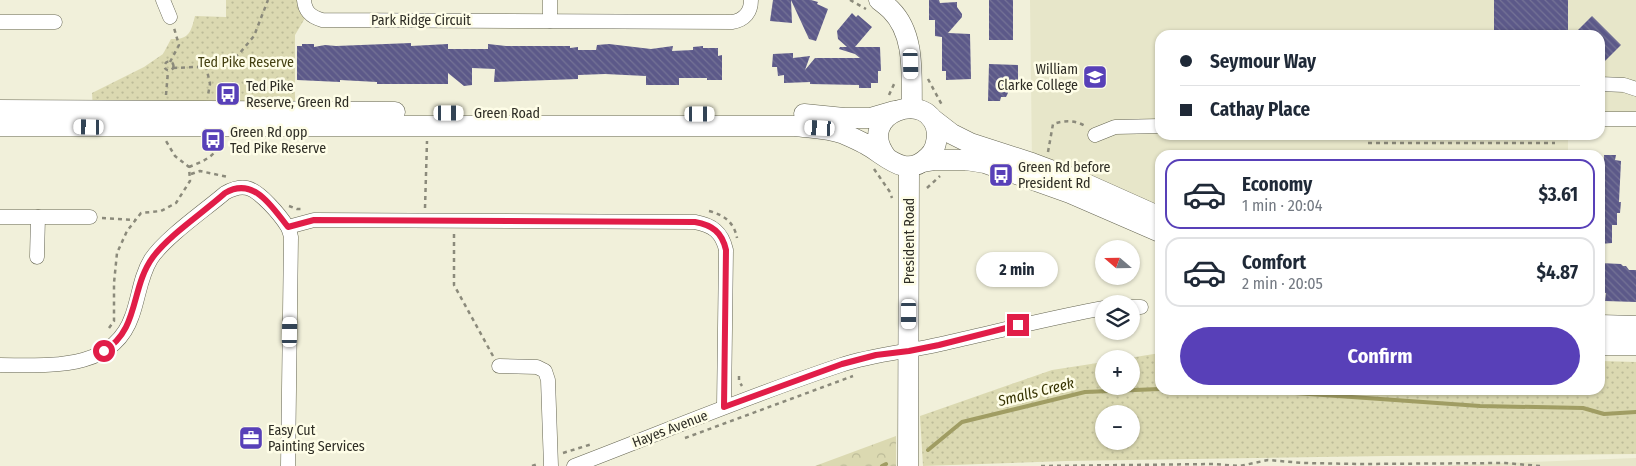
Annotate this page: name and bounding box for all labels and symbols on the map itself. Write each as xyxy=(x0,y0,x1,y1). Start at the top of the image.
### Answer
street label: Park Ridge Circuit xyxy=(371,12,471,29)
car xyxy=(902,49,919,79)
park label: Ted Pike Reserve xyxy=(198,54,294,71)
place label: William Clarke College xyxy=(997,61,1078,94)
school or university icon: William Clarke College xyxy=(1082,64,1108,90)
place label: Ted Pike Reserve, Green Rd xyxy=(246,78,349,111)
bus stop icon: Ted Pike Reserve, Green Rd xyxy=(215,81,241,107)
street label: Green Road xyxy=(474,105,540,122)
car xyxy=(434,106,464,121)
car xyxy=(685,107,715,122)
car xyxy=(73,119,104,135)
car xyxy=(804,120,835,136)
place label: Green Rd opp Ted Pike Reserve xyxy=(230,124,326,157)
bus stop icon: Green Rd opp Ted Pike Reserve xyxy=(200,127,226,153)
place label: Green Rd before President Rd xyxy=(1018,159,1111,192)
bus stop icon: Green Rd before President Rd xyxy=(988,162,1014,188)
street label: President Road xyxy=(901,198,918,284)
north arrow xyxy=(1095,240,1140,285)
callout: 2 min xyxy=(977,252,1059,288)
car xyxy=(901,299,916,329)
route end xyxy=(1007,314,1029,336)
car xyxy=(282,317,297,347)
route start xyxy=(93,340,115,362)
water label: Smalls Creek xyxy=(995,374,1077,410)
street label: Hayes Avenue xyxy=(630,407,710,451)
place label: Easy Cut Painting Services xyxy=(268,422,365,455)
office icon: Easy Cut Painting Services xyxy=(238,425,264,451)

